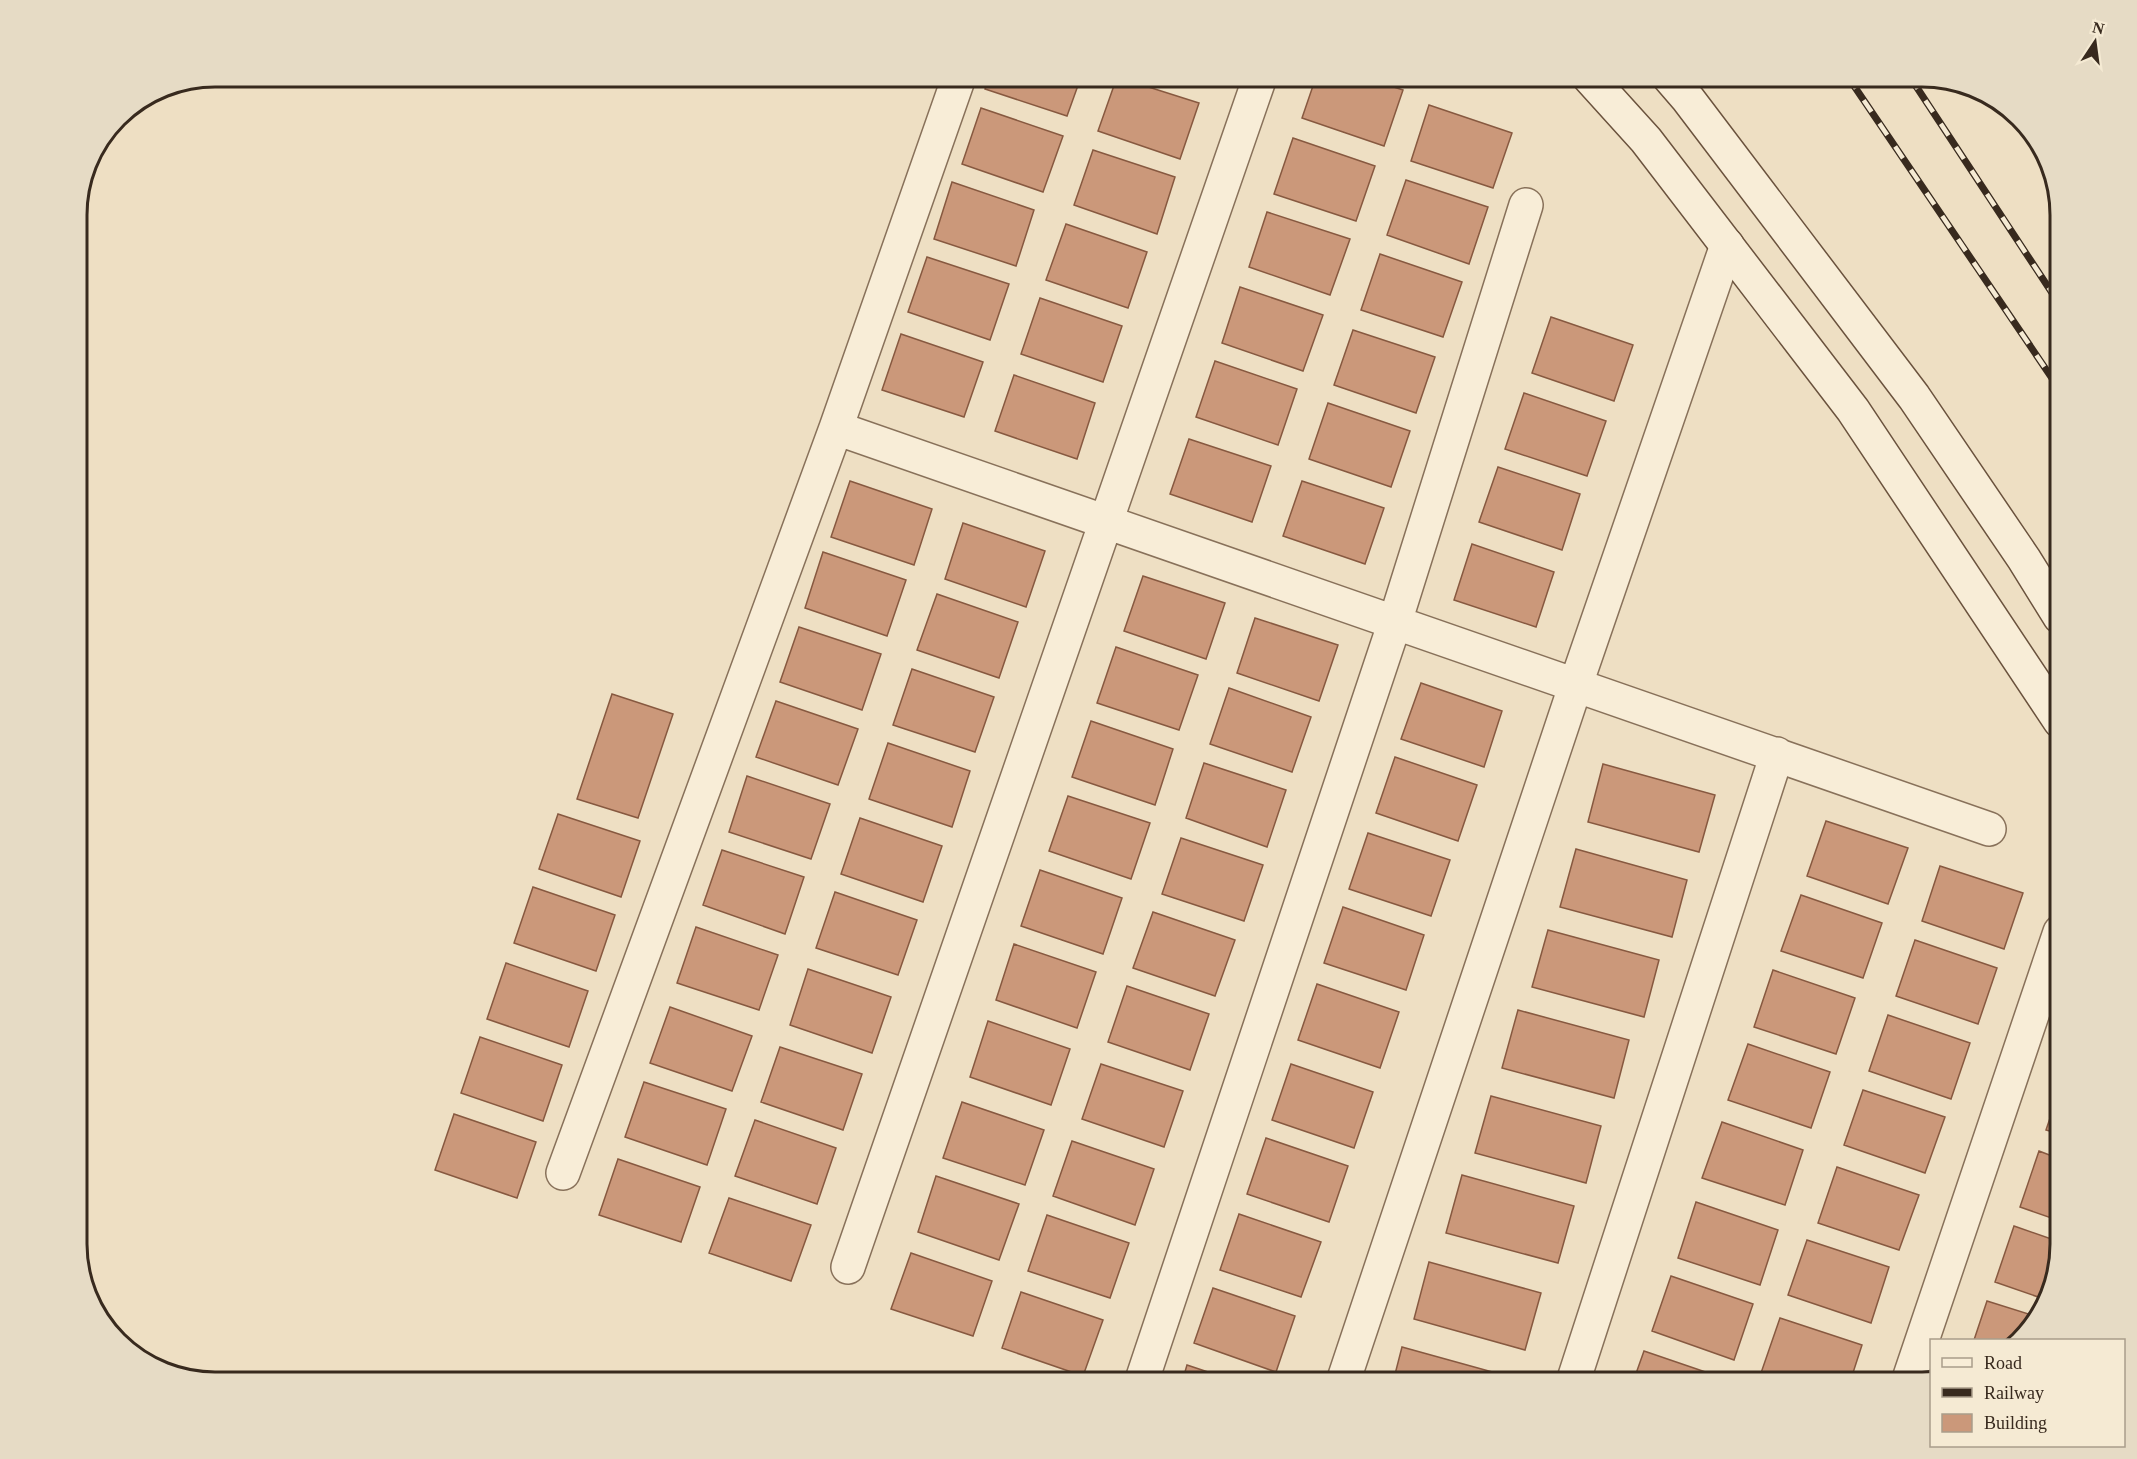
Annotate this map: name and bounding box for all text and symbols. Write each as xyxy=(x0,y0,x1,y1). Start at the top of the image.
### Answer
north arrow xyxy=(2065,12,2125,72)
text: N xyxy=(2091,18,2106,38)
legend xyxy=(1930,1339,2125,1447)
text: Road xyxy=(1984,1353,2022,1373)
text: Railway xyxy=(1984,1383,2044,1403)
text: Building xyxy=(1984,1413,2047,1433)

